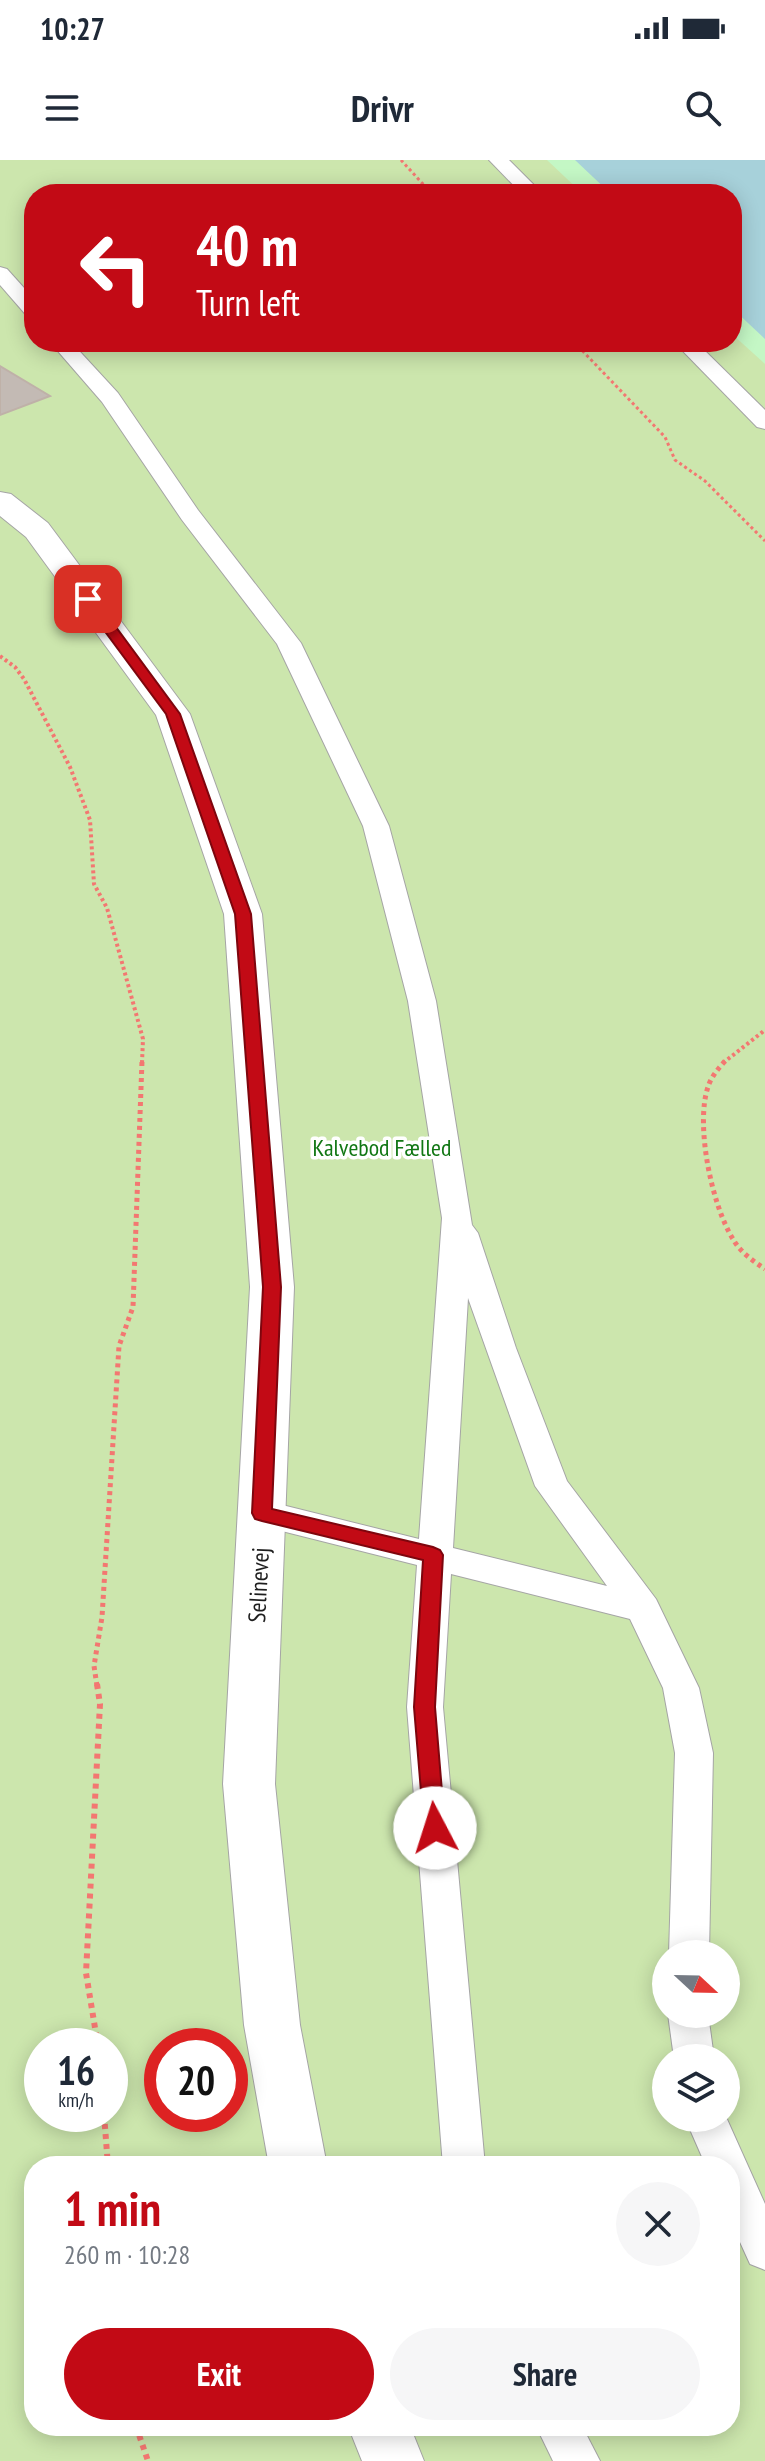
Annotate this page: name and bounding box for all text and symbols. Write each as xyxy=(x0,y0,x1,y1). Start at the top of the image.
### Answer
text: 10:27 xyxy=(40,9,105,48)
text: Drivr xyxy=(351,85,414,132)
icon: menu xyxy=(40,86,84,130)
icon: search xyxy=(681,86,725,130)
text: 40 m xyxy=(196,209,298,281)
icon: left xyxy=(64,216,168,320)
text: Turn left xyxy=(196,279,300,326)
pin xyxy=(54,565,122,633)
icon: arrive xyxy=(66,577,110,621)
park label: Kalvebod Fælled xyxy=(313,1132,451,1163)
street label: Selinevej xyxy=(241,1547,276,1623)
position arrow xyxy=(393,1786,477,1870)
north arrow xyxy=(652,1940,740,2028)
map controls xyxy=(652,1940,740,2132)
speed limit sign: 20 xyxy=(144,2028,248,2132)
text: 16 xyxy=(57,2044,95,2096)
button: layers xyxy=(652,2044,740,2132)
text: km/h xyxy=(58,2087,94,2113)
text: 1 min xyxy=(64,2177,161,2239)
button: close xyxy=(616,2182,700,2266)
text: 260 m · 10:28 xyxy=(64,2238,190,2271)
button: Exit xyxy=(64,2328,374,2420)
button: Share xyxy=(390,2328,700,2420)

